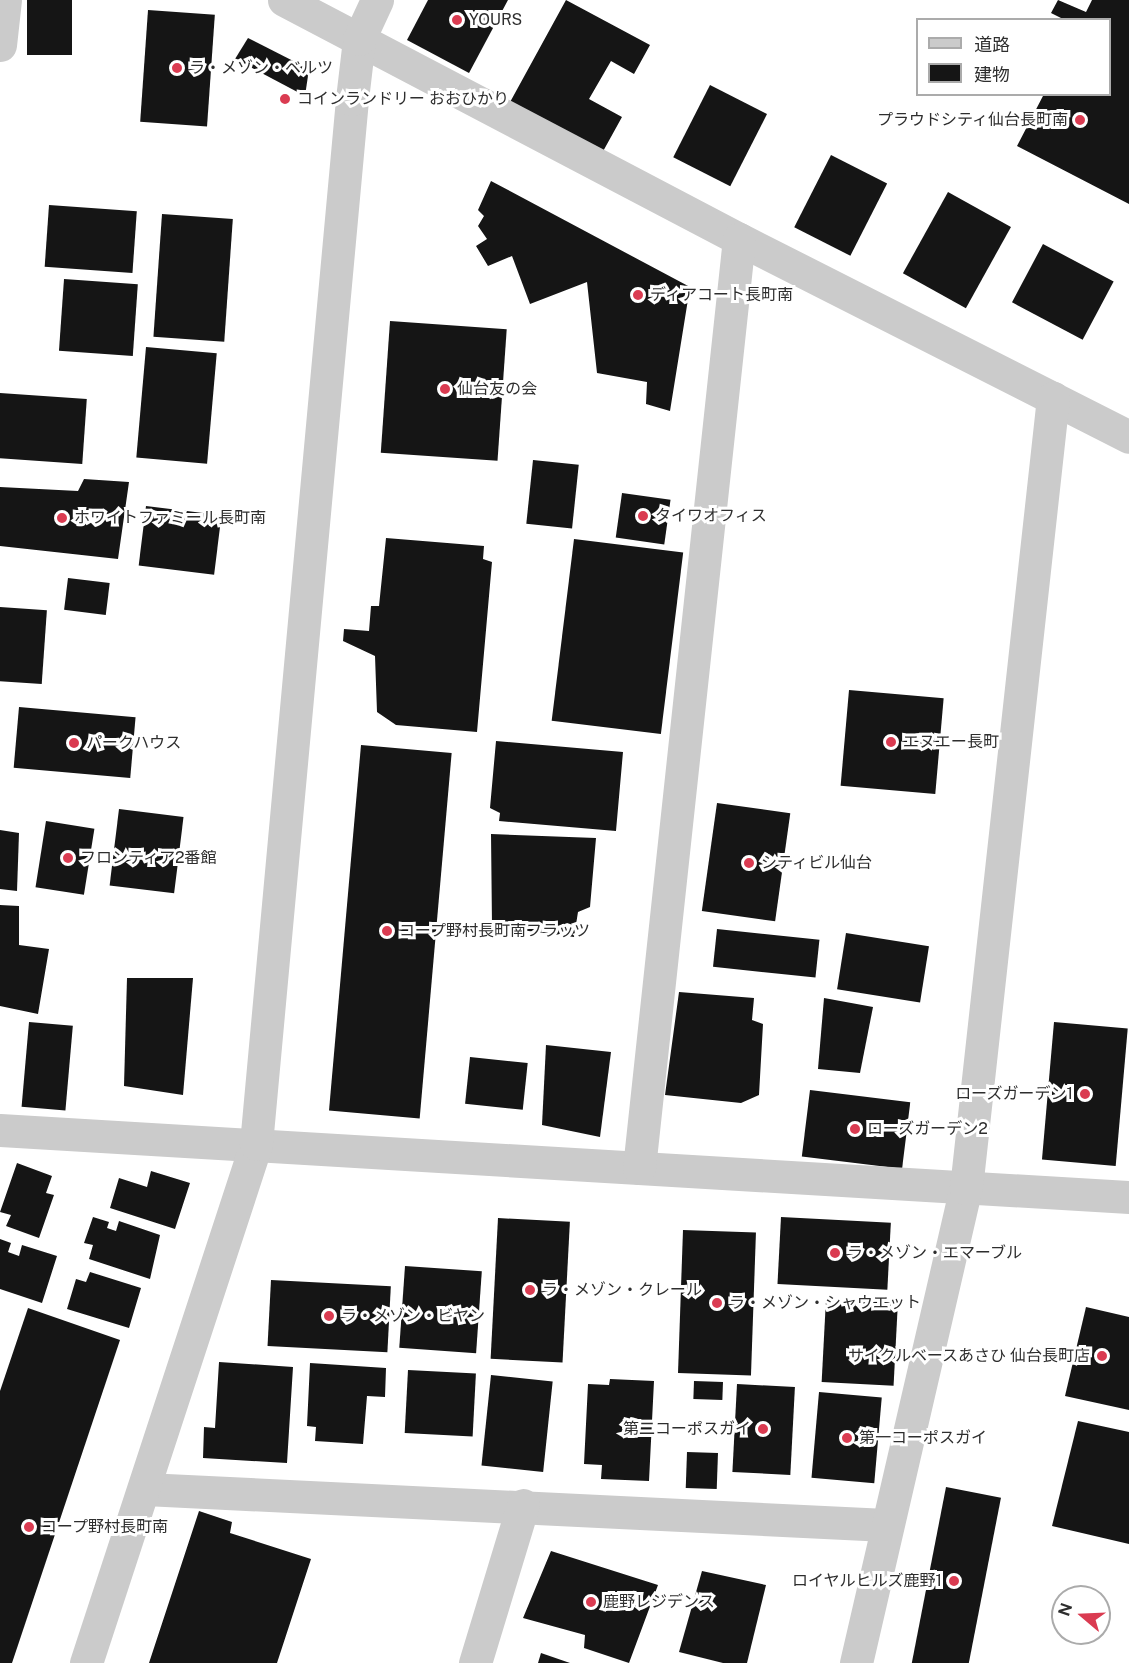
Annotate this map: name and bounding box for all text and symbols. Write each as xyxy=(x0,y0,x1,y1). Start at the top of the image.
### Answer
place label: YOURS xyxy=(469,10,522,30)
marker: YOURS xyxy=(450,13,464,27)
legend xyxy=(916,18,1111,96)
text: 道路 xyxy=(974,34,1010,55)
place label: ラ・メゾン・ベルツ xyxy=(189,58,333,78)
marker: ラ・メゾン・ベルツ xyxy=(170,61,184,75)
text: 建物 xyxy=(974,64,1010,85)
place label: コインランドリー おおひかり xyxy=(297,89,509,109)
marker: コインランドリー おおひかり xyxy=(278,92,292,106)
place label: プラウドシティ仙台長町南 xyxy=(876,110,1068,130)
marker: プラウドシティ仙台長町南 xyxy=(1073,113,1087,127)
place label: ディアコート長町南 xyxy=(650,285,794,305)
marker: ディアコート長町南 xyxy=(631,288,645,302)
place label: 仙台友の会 xyxy=(457,379,537,399)
marker: 仙台友の会 xyxy=(438,382,452,396)
place label: タイワオフィス xyxy=(655,506,767,526)
place label: ホワイトファミール長町南 xyxy=(74,508,266,528)
marker: タイワオフィス xyxy=(636,509,650,523)
marker: ホワイトファミール長町南 xyxy=(55,511,69,525)
place label: エヌエー長町 xyxy=(903,732,999,752)
place label: パークハウス xyxy=(86,733,182,753)
marker: エヌエー長町 xyxy=(884,735,898,749)
marker: パークハウス xyxy=(67,736,81,750)
place label: フロンティア2番館 xyxy=(80,848,218,868)
marker: フロンティア2番館 xyxy=(61,851,75,865)
place label: シティビル仙台 xyxy=(761,853,873,873)
marker: シティビル仙台 xyxy=(742,856,756,870)
place label: コープ野村長町南フラッツ xyxy=(399,921,591,941)
marker: コープ野村長町南フラッツ xyxy=(380,924,394,938)
place label: ローズガーデン1 xyxy=(954,1084,1073,1104)
marker: ローズガーデン1 xyxy=(1078,1087,1092,1101)
place label: ローズガーデン2 xyxy=(867,1119,989,1139)
marker: ローズガーデン2 xyxy=(848,1122,862,1136)
place label: ラ・メゾン・エマーブル xyxy=(847,1243,1023,1263)
marker: ラ・メゾン・エマーブル xyxy=(828,1246,842,1260)
place label: ラ・メゾン・クレール xyxy=(542,1280,702,1300)
marker: ラ・メゾン・クレール xyxy=(523,1283,537,1297)
place label: ラ・メゾン・シャウエット xyxy=(729,1293,921,1313)
marker: ラ・メゾン・シャウエット xyxy=(710,1296,724,1310)
place label: ラ・メゾン・ビヤン xyxy=(341,1306,485,1326)
marker: ラ・メゾン・ビヤン xyxy=(322,1309,336,1323)
place label: サイクルベースあさひ 仙台長町店 xyxy=(846,1346,1090,1366)
marker: サイクルベースあさひ 仙台長町店 xyxy=(1095,1349,1109,1363)
place label: 第二コーポスガイ xyxy=(623,1419,751,1439)
marker: 第二コーポスガイ xyxy=(756,1422,770,1436)
place label: 第一コーポスガイ xyxy=(859,1428,987,1448)
marker: 第一コーポスガイ xyxy=(840,1431,854,1445)
place label: コープ野村長町南 xyxy=(41,1517,169,1537)
marker: コープ野村長町南 xyxy=(22,1520,36,1534)
place label: ロイヤルヒルズ鹿野1 xyxy=(791,1571,942,1591)
marker: ロイヤルヒルズ鹿野1 xyxy=(947,1574,961,1588)
north arrow xyxy=(1051,1585,1111,1645)
place label: 鹿野レジデンス xyxy=(603,1592,715,1612)
marker: 鹿野レジデンス xyxy=(584,1595,598,1609)
text: N xyxy=(1054,1601,1076,1619)

